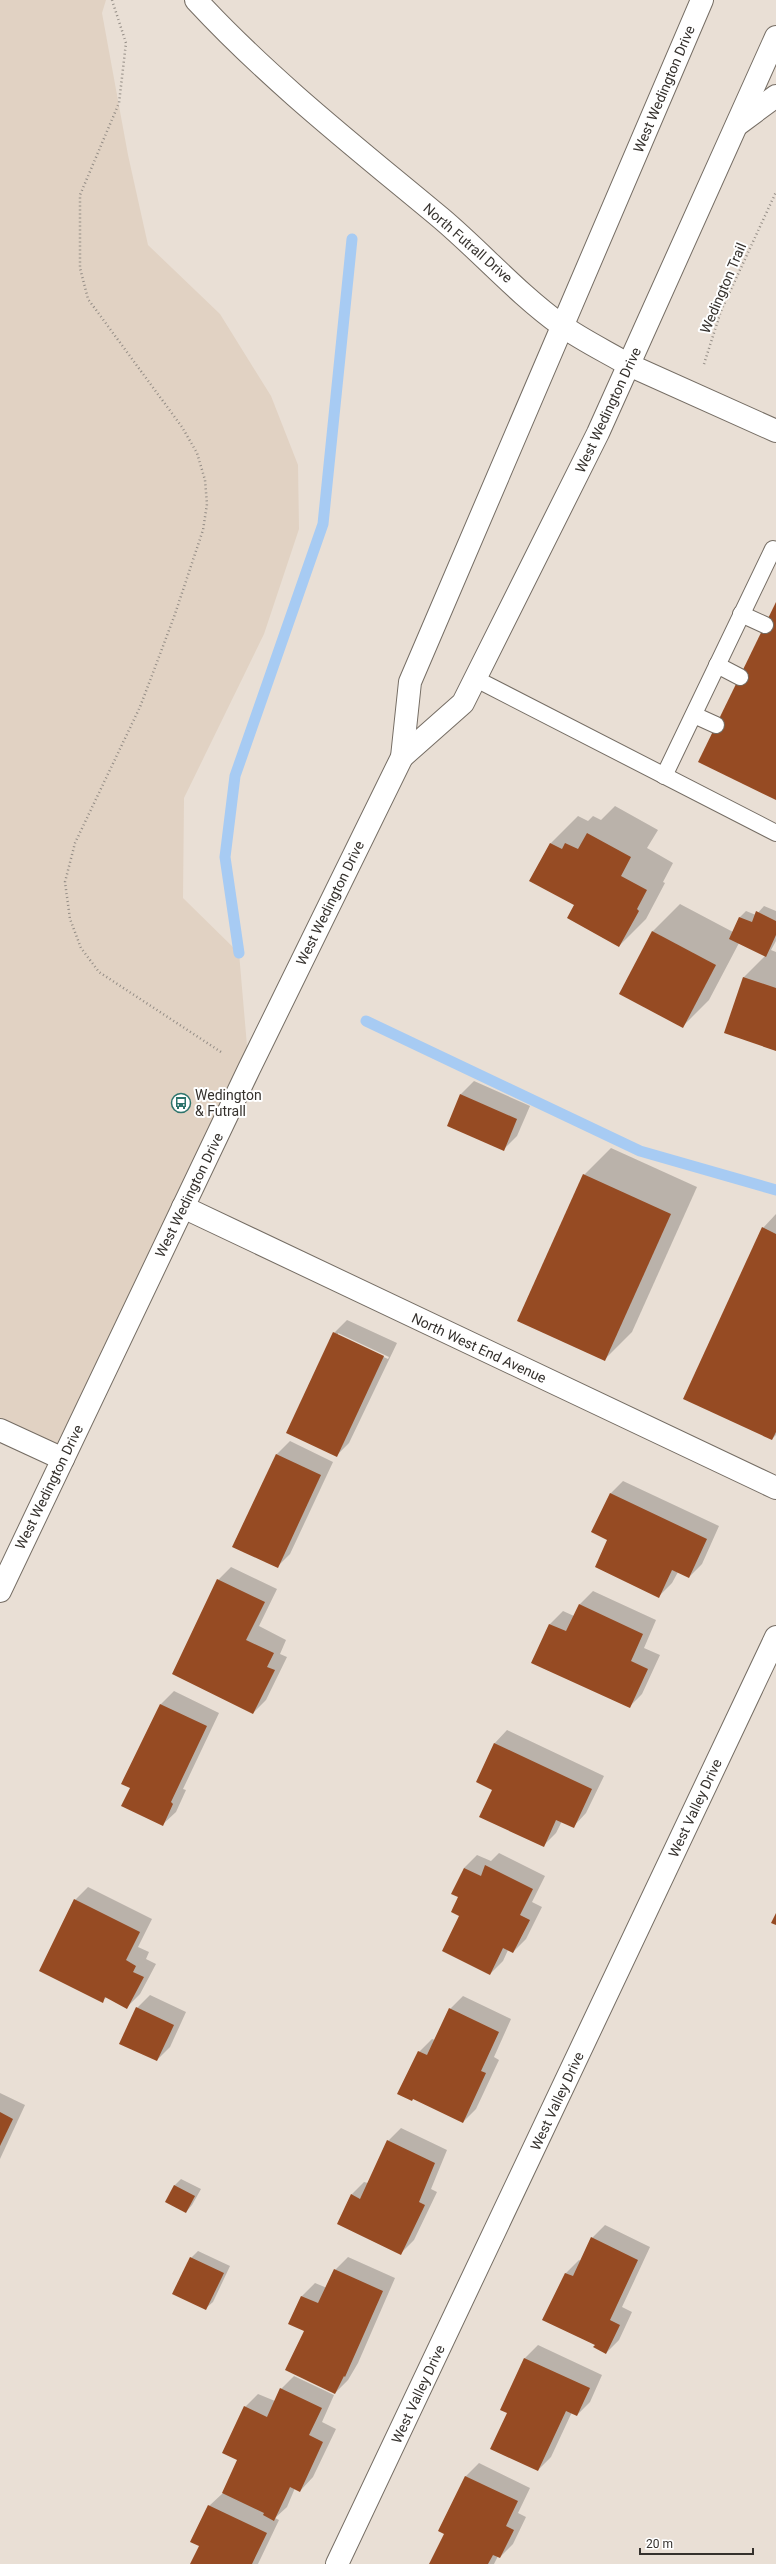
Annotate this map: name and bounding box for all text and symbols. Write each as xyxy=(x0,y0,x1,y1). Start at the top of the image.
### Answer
street label: West Wedington Drive xyxy=(630,23,698,155)
street label: North Futrall Drive xyxy=(420,200,516,286)
street label: Wedington Trail xyxy=(697,240,749,336)
street label: West Wedington Drive xyxy=(572,345,644,475)
street label: West Wedington Drive xyxy=(293,838,367,968)
place label: Wedington & Futrall xyxy=(195,1087,262,1119)
bus stop icon: Wedington & Futrall xyxy=(170,1092,192,1114)
street label: West Wedington Drive xyxy=(152,1130,226,1260)
street label: North West End Avenue xyxy=(409,1310,549,1386)
street label: West Wedington Drive xyxy=(12,1422,86,1552)
street label: West Valley Drive xyxy=(665,1756,725,1860)
street label: West Valley Drive xyxy=(527,2049,587,2153)
street label: West Valley Drive xyxy=(388,2342,448,2446)
scale bar xyxy=(640,2530,753,2556)
text: 20 m xyxy=(646,2537,673,2551)

